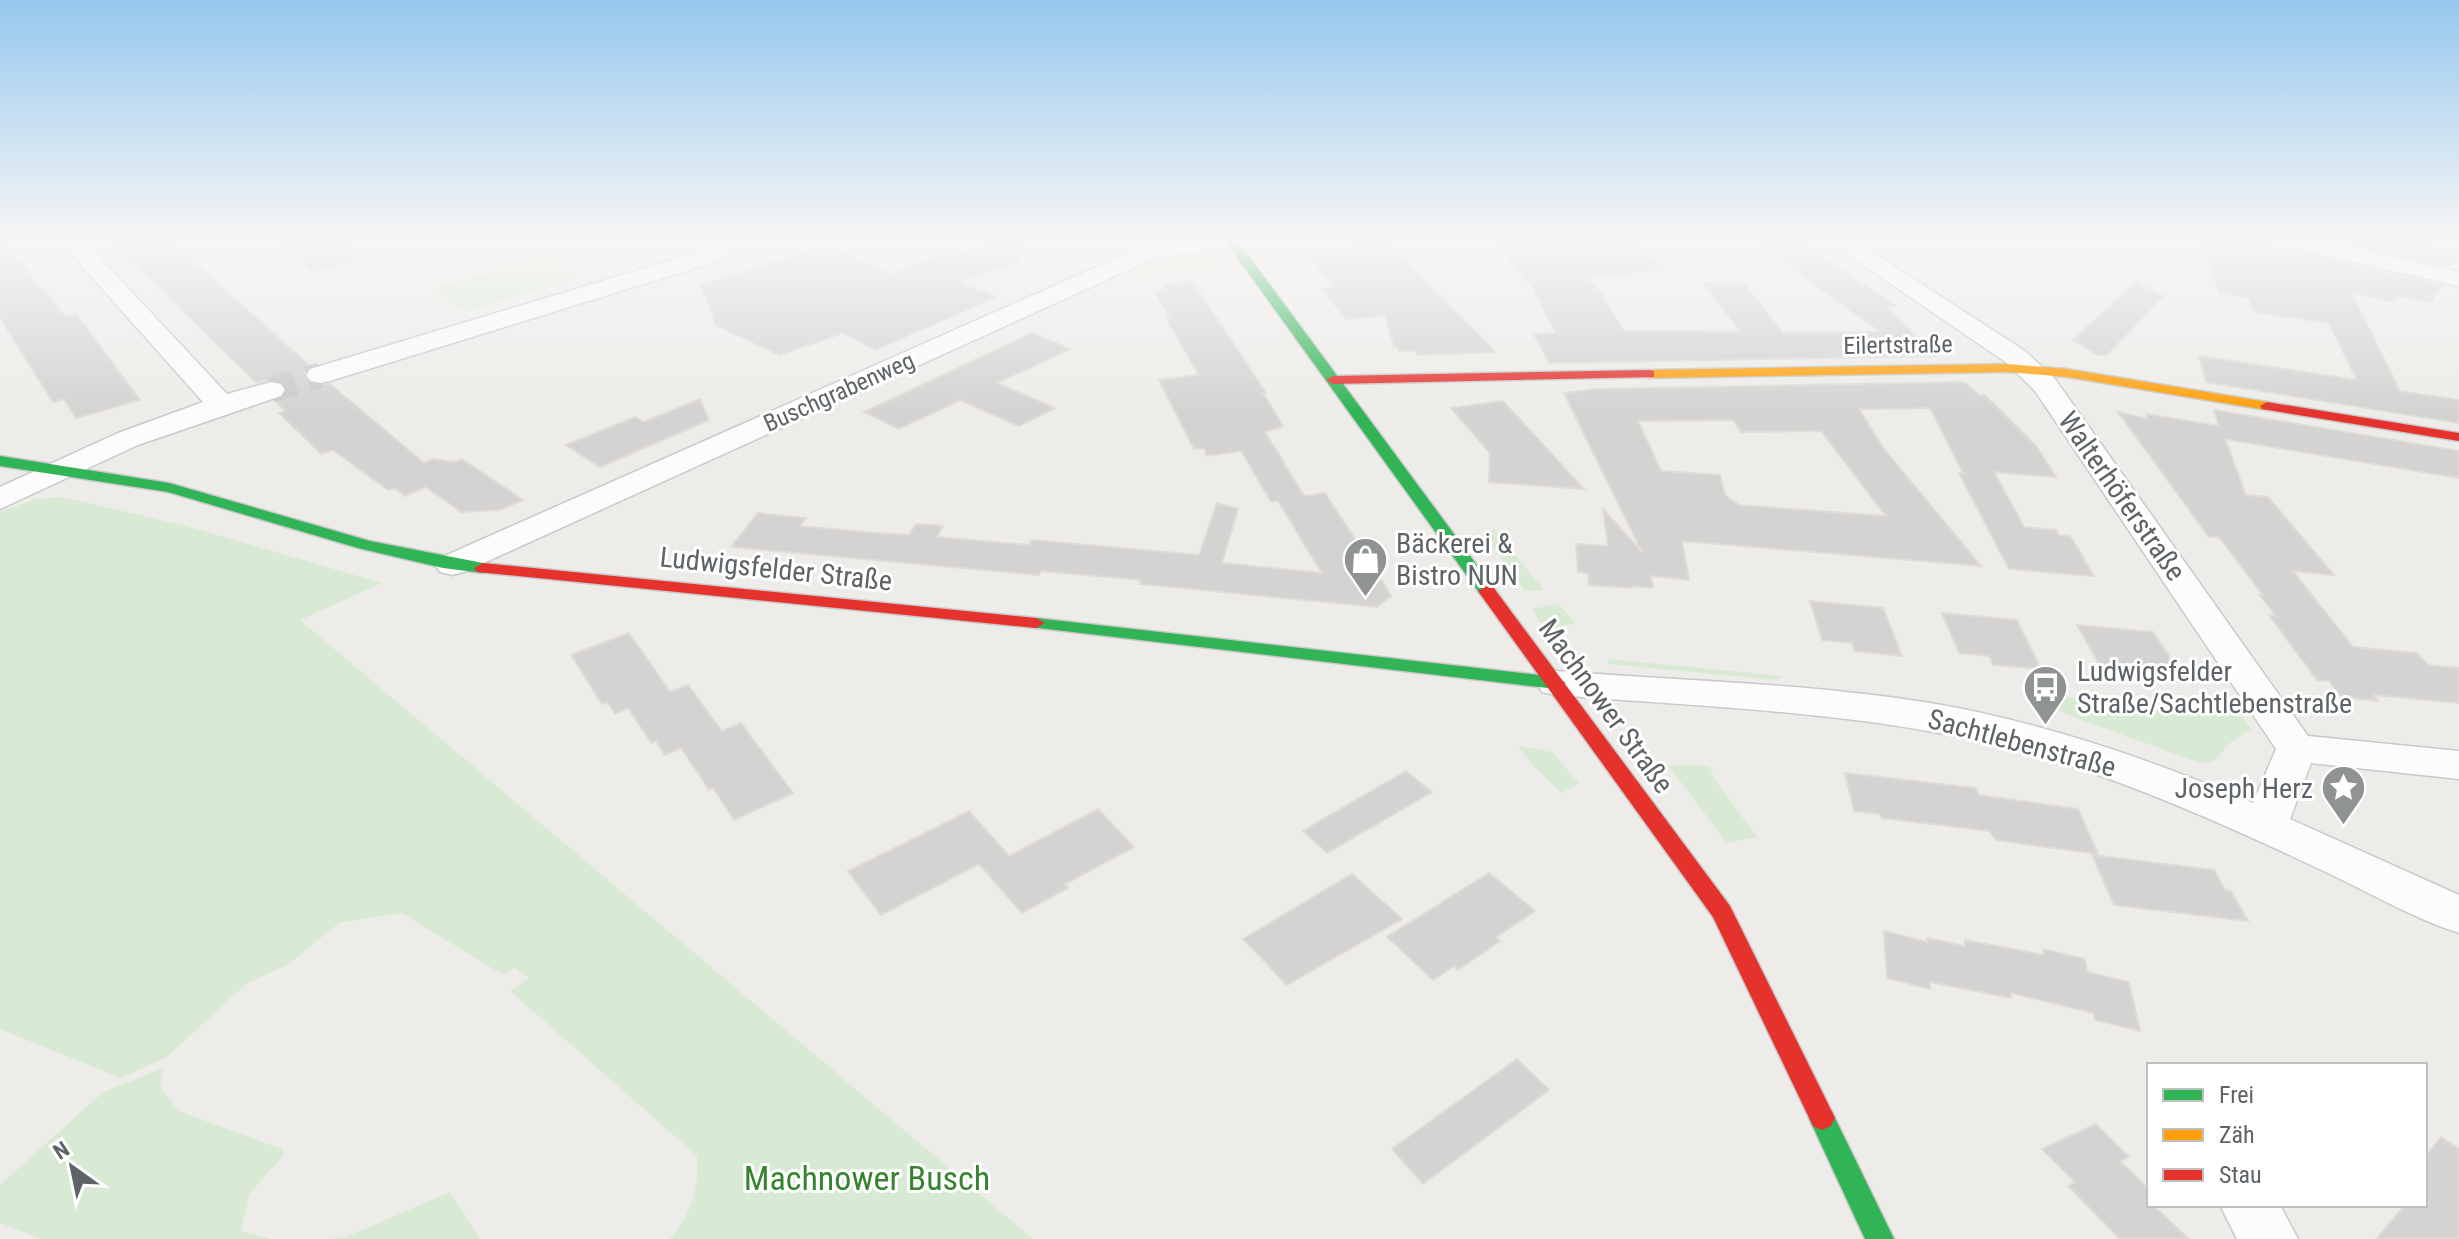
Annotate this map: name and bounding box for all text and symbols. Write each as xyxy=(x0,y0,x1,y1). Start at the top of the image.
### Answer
street label: Eilertstraße xyxy=(1843,330,1953,360)
street label: Buschgrabenweg xyxy=(759,346,919,438)
street label: Walterhöferstraße xyxy=(2052,405,2192,587)
place label: Bäckerei & Bistro NUN xyxy=(1396,527,1518,592)
shop icon: Bäckerei & Bistro NUN xyxy=(1341,535,1389,598)
street label: Ludwigsfelder Straße xyxy=(658,540,894,598)
street label: Machnower Straße xyxy=(1532,613,1680,799)
place label: Ludwigsfelder Straße/Sachtlebenstraße xyxy=(2077,655,2352,720)
bus stop icon: Ludwigsfelder Straße/Sachtlebenstraße xyxy=(2022,663,2070,726)
street label: Sachtlebenstraße xyxy=(1925,702,2119,784)
place icon: Joseph Herz xyxy=(2320,764,2368,827)
place label: Joseph Herz xyxy=(2174,772,2313,805)
legend xyxy=(2147,1063,2427,1207)
text: Frei xyxy=(2219,1081,2254,1109)
text: Zäh xyxy=(2219,1121,2255,1149)
north arrow xyxy=(32,1127,112,1207)
text: N xyxy=(49,1136,74,1165)
park label: Machnower Busch xyxy=(744,1158,990,1198)
text: Stau xyxy=(2219,1161,2262,1189)

